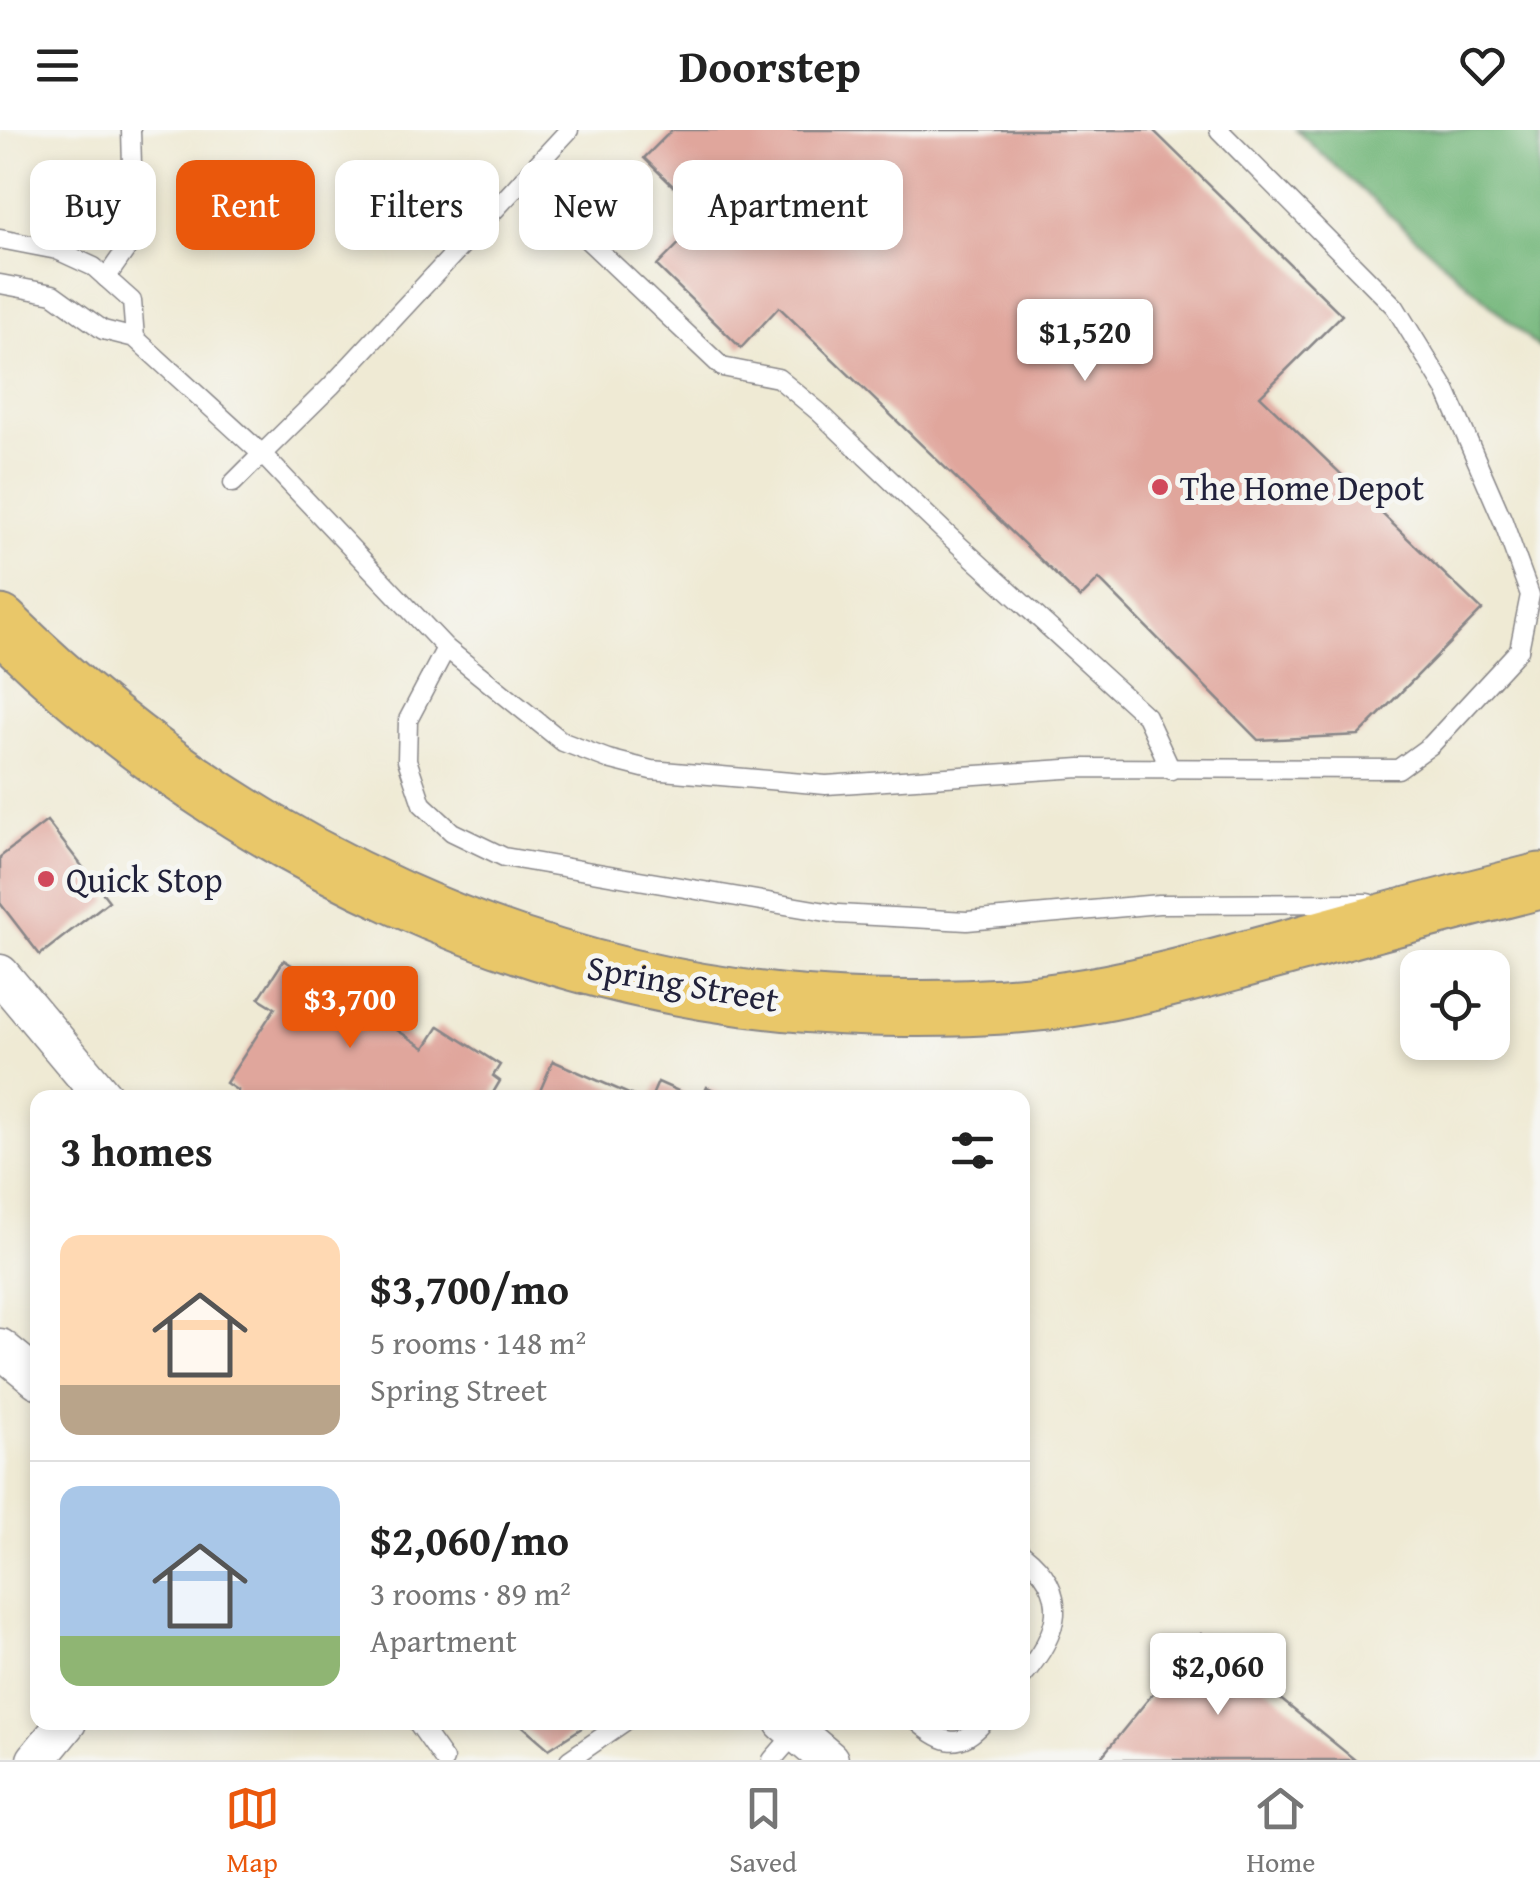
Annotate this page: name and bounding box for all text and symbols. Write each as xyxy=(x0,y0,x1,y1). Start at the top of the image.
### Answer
text: Doorstep xyxy=(679,33,861,98)
icon: menu xyxy=(30,38,85,93)
icon: heart xyxy=(1455,38,1510,93)
chip: Buy xyxy=(30,160,156,250)
chip: Rent xyxy=(176,160,315,250)
chip: Filters xyxy=(335,160,499,250)
chip: New xyxy=(519,160,653,250)
chip: Apartment xyxy=(673,160,903,250)
pin: $1,520 xyxy=(1004,299,1166,384)
text: $1,520 xyxy=(1039,308,1131,355)
place label: The Home Depot xyxy=(1180,462,1424,513)
marker: The Home Depot xyxy=(1149,476,1171,498)
place label: Quick Stop xyxy=(66,854,223,905)
marker: Quick Stop xyxy=(35,868,57,890)
street label: Spring Street xyxy=(583,941,783,1025)
map controls xyxy=(1400,950,1510,1060)
button: locate xyxy=(1400,950,1510,1060)
pin: $3,700 xyxy=(269,966,431,1051)
text: $3,700 xyxy=(304,975,396,1022)
text: 3 homes xyxy=(60,1120,213,1181)
icon: filters xyxy=(945,1123,1000,1178)
text: $3,700/mo xyxy=(370,1258,569,1319)
icon: home xyxy=(140,1275,260,1395)
text: 5 rooms · 148 m² xyxy=(370,1319,586,1366)
text: Spring Street xyxy=(370,1366,547,1413)
text: $2,060/mo xyxy=(370,1509,569,1570)
icon: home xyxy=(140,1526,260,1646)
text: 3 rooms · 89 m² xyxy=(370,1570,571,1617)
text: Apartment xyxy=(370,1617,517,1664)
pin: $2,060 xyxy=(1137,1633,1299,1718)
text: $2,060 xyxy=(1172,1642,1264,1689)
tab: Map xyxy=(225,1781,280,1882)
tab: Saved xyxy=(729,1781,797,1882)
tab: Home xyxy=(1246,1781,1315,1882)

